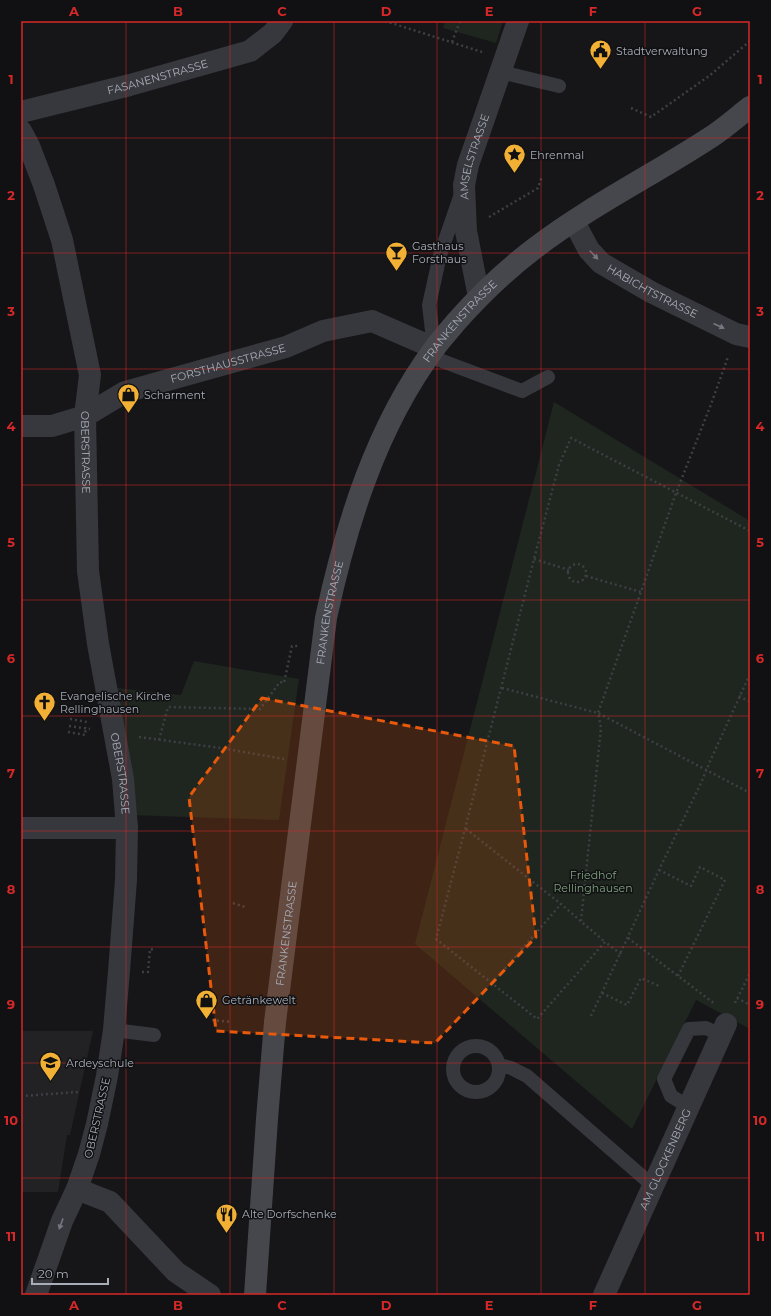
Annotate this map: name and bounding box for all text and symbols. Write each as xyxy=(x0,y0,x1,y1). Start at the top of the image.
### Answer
text: A xyxy=(68,3,80,19)
text: B xyxy=(173,3,183,19)
text: C xyxy=(277,3,287,19)
text: D xyxy=(381,3,392,19)
text: E xyxy=(485,3,494,19)
text: F xyxy=(589,3,597,19)
text: G xyxy=(692,3,702,19)
public building icon: Stadtverwaltung xyxy=(587,38,613,71)
place label: Stadtverwaltung xyxy=(616,44,708,58)
street label: FASANENSTRASSE xyxy=(106,56,210,97)
text: 1 xyxy=(8,71,14,87)
text: 1 xyxy=(757,71,763,87)
street label: AMSELSTRASSE xyxy=(457,112,492,200)
place icon: Ehrenmal xyxy=(501,142,527,175)
place label: Ehrenmal xyxy=(530,148,584,162)
text: 2 xyxy=(7,187,15,203)
text: 2 xyxy=(756,187,764,203)
bar icon: Gasthaus Forsthaus xyxy=(383,239,409,272)
place label: Gasthaus Forsthaus xyxy=(412,239,467,266)
one-way arrow xyxy=(589,250,599,260)
street label: HABICHTSTRASSE xyxy=(604,261,700,321)
street label: FRANKENSTRASSE xyxy=(420,277,500,365)
text: 3 xyxy=(6,303,15,319)
text: 3 xyxy=(755,303,764,319)
one-way arrow xyxy=(713,323,724,329)
street label: FORSTHAUSSTRASSE xyxy=(169,340,287,386)
shop icon: Scharment xyxy=(116,382,142,415)
place label: Scharment xyxy=(144,388,206,402)
street label: OBERSTRASSE xyxy=(78,410,93,494)
text: 4 xyxy=(7,418,16,434)
text: 4 xyxy=(756,418,765,434)
text: 5 xyxy=(7,534,15,550)
text: 5 xyxy=(756,534,764,550)
street label: FRANKENSTRASSE xyxy=(313,559,346,665)
text: 6 xyxy=(7,650,16,666)
text: 6 xyxy=(756,650,765,666)
church icon: Evangelische Kirche Rellinghausen xyxy=(32,689,58,722)
place label: Evangelische Kirche Rellinghausen xyxy=(60,689,171,716)
street label: OBERSTRASSE xyxy=(108,731,133,815)
text: 7 xyxy=(7,765,15,781)
text: 7 xyxy=(756,765,764,781)
park label: Friedhof Rellinghausen xyxy=(553,868,633,895)
street label: FRANKENSTRASSE xyxy=(273,880,300,987)
text: 8 xyxy=(7,881,16,897)
text: 8 xyxy=(756,881,765,897)
shop icon: Getränkewelt xyxy=(194,987,220,1020)
place label: Getränkewelt xyxy=(222,993,296,1007)
text: 9 xyxy=(7,996,15,1012)
text: 9 xyxy=(756,996,764,1012)
school or university icon: Ardeyschule xyxy=(38,1050,64,1083)
place label: Ardeyschule xyxy=(66,1056,134,1070)
street label: OBERSTRASSE xyxy=(81,1076,113,1160)
street label: AM GLOCKENBERG xyxy=(636,1106,694,1212)
text: 10 xyxy=(4,1112,18,1128)
text: 10 xyxy=(753,1112,767,1128)
restaurant icon: Alte Dorfschenke xyxy=(214,1201,240,1234)
place label: Alte Dorfschenke xyxy=(242,1207,337,1221)
one-way arrow xyxy=(57,1219,63,1231)
text: 11 xyxy=(6,1228,16,1244)
text: 11 xyxy=(755,1228,765,1244)
scale bar xyxy=(32,1260,108,1286)
text: 20 m xyxy=(38,1266,69,1281)
text: A xyxy=(68,1297,80,1313)
text: B xyxy=(173,1297,183,1313)
text: C xyxy=(277,1297,287,1313)
text: D xyxy=(381,1297,392,1313)
text: E xyxy=(485,1297,494,1313)
text: F xyxy=(589,1297,597,1313)
text: G xyxy=(692,1297,702,1313)

